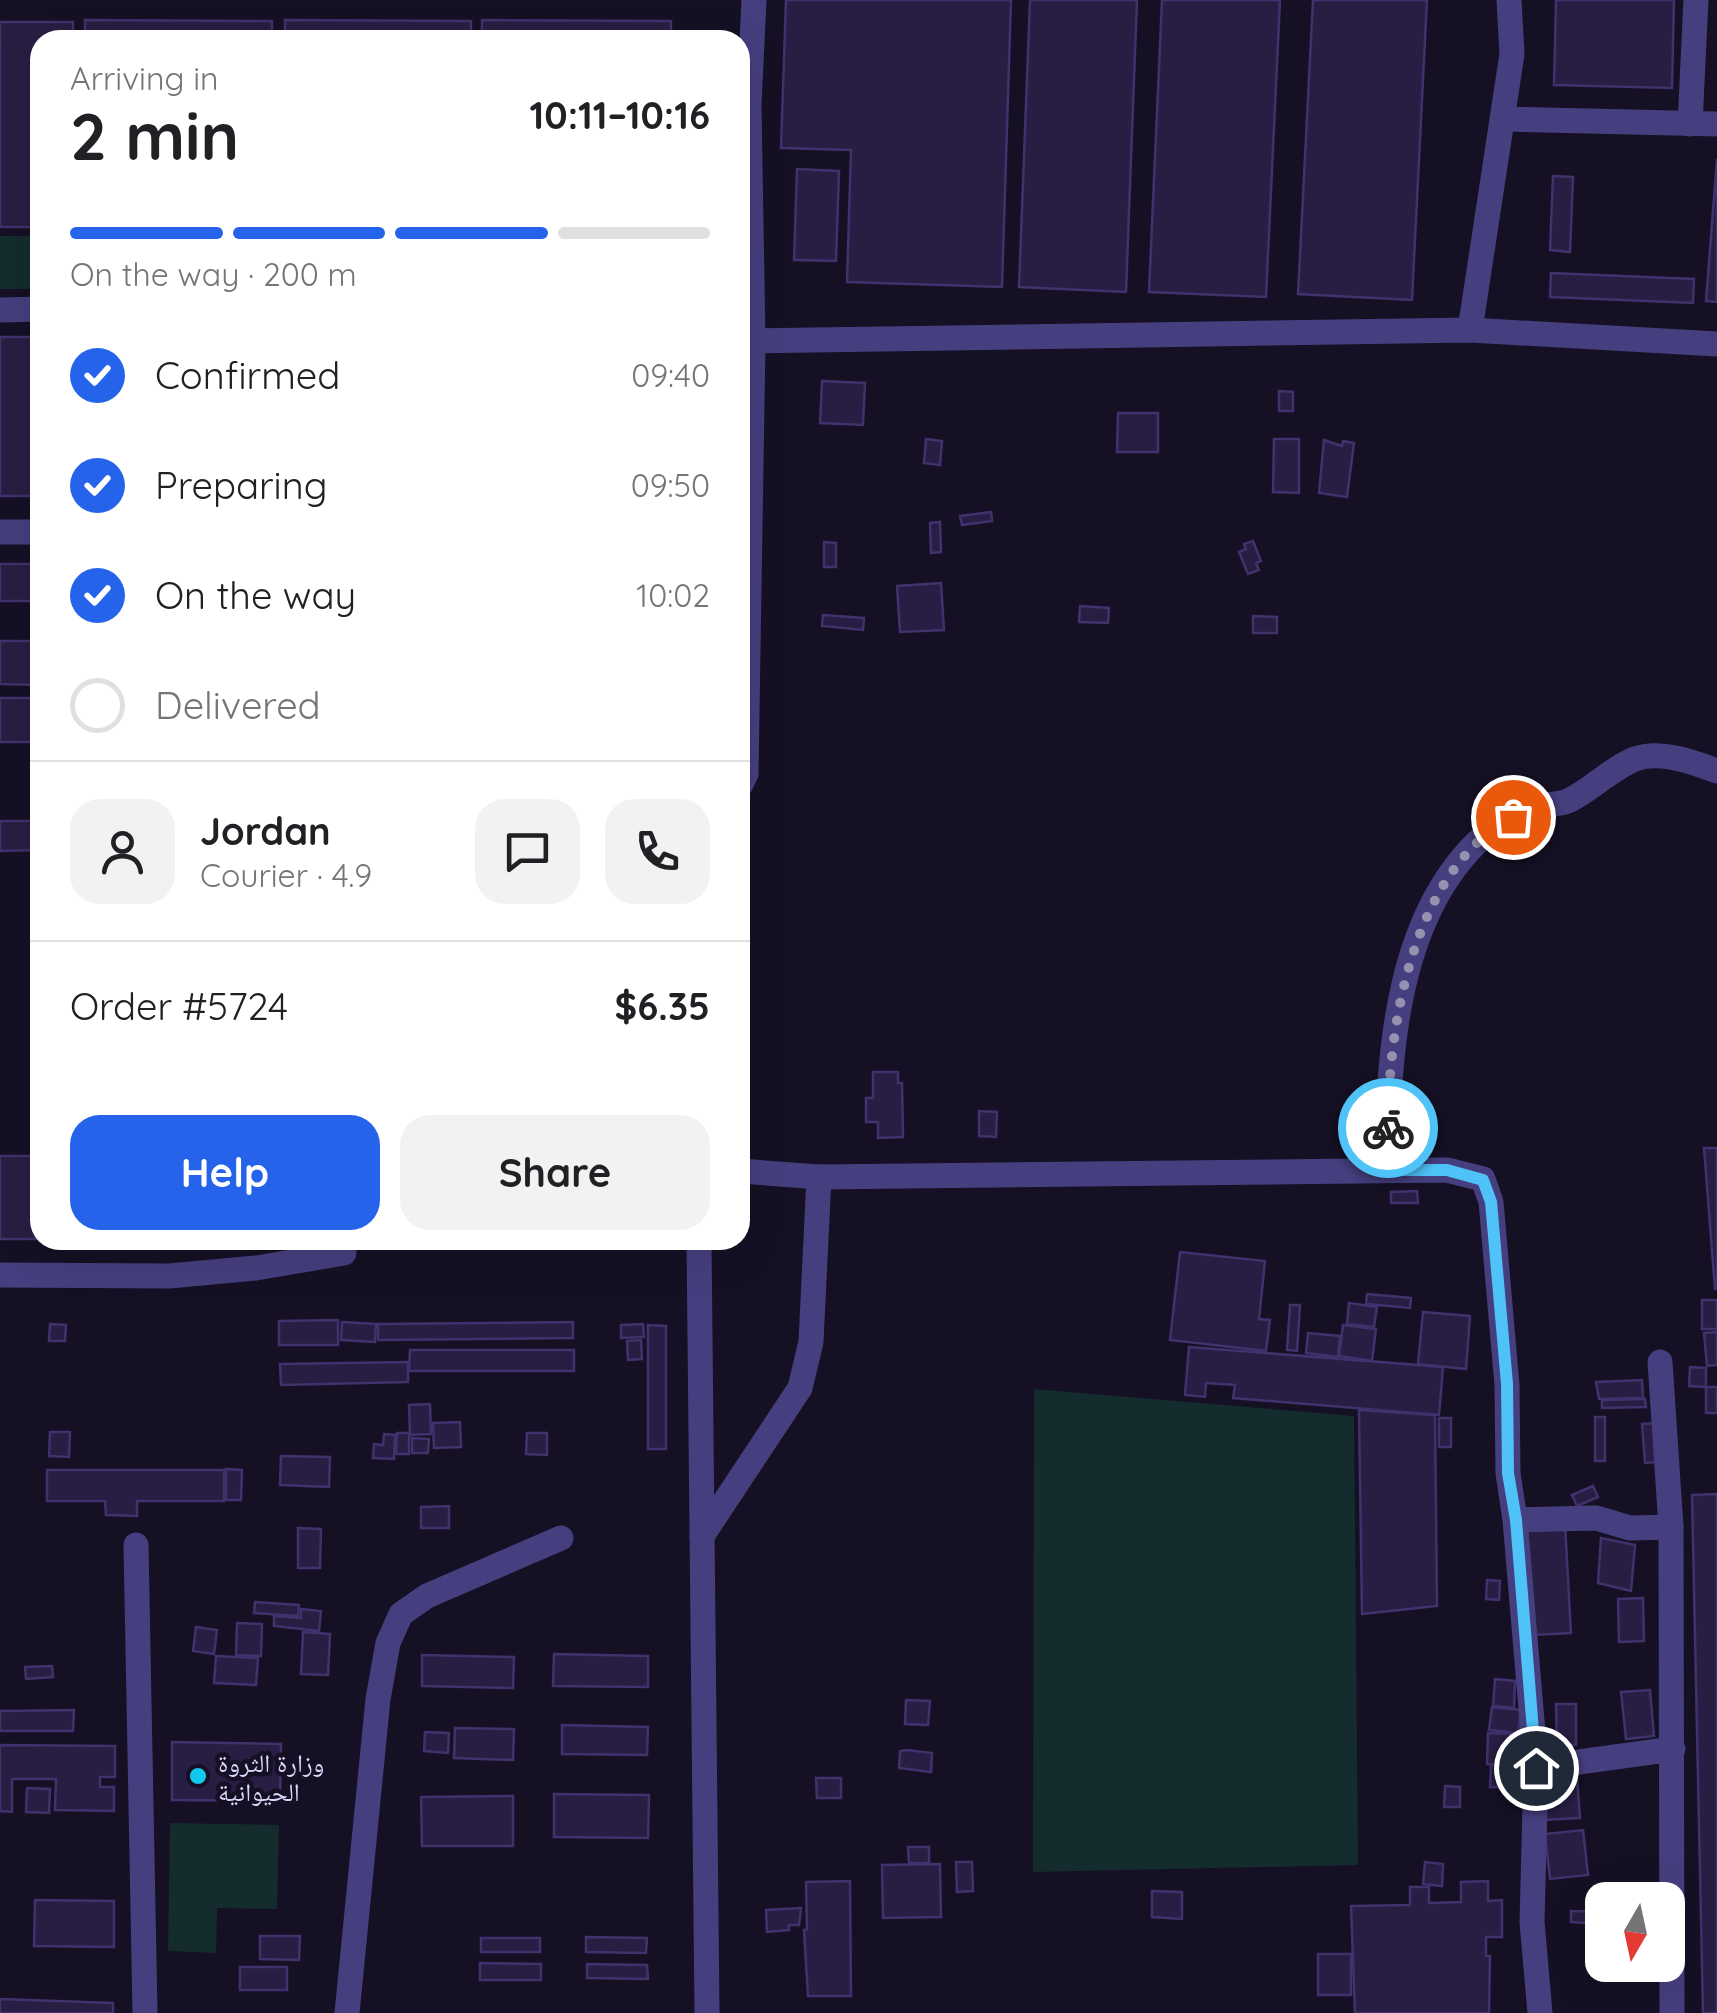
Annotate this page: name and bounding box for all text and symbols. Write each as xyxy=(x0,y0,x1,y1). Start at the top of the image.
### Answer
text: Arriving in xyxy=(70,58,219,98)
text: 10:11–10:16 xyxy=(530,91,710,139)
text: 2 min xyxy=(70,95,239,176)
text: On the way · 200 m xyxy=(70,254,357,294)
icon: check xyxy=(70,348,125,403)
text: Confirmed xyxy=(155,351,340,399)
text: 09:40 xyxy=(631,355,710,395)
icon: check xyxy=(70,458,125,513)
text: Preparing xyxy=(155,461,327,509)
text: 09:50 xyxy=(631,465,710,505)
icon: check xyxy=(70,568,125,623)
text: On the way xyxy=(155,571,356,619)
text: 10:02 xyxy=(636,575,710,615)
text: Delivered xyxy=(155,681,321,729)
pin xyxy=(1471,775,1556,860)
icon: bag xyxy=(1486,790,1541,845)
button: person xyxy=(70,799,175,904)
button: chat xyxy=(475,799,580,904)
button: phone xyxy=(605,799,710,904)
text: Jordan xyxy=(200,807,331,855)
text: Courier · 4.9 xyxy=(200,855,372,895)
text: Order #5724 xyxy=(70,982,288,1030)
text: $6.35 xyxy=(615,982,710,1030)
courier xyxy=(1338,1078,1438,1178)
icon: bike xyxy=(1361,1101,1416,1156)
button: Help xyxy=(70,1115,380,1230)
button: Share xyxy=(400,1115,710,1230)
pin xyxy=(1494,1726,1579,1811)
icon: home xyxy=(1509,1741,1564,1796)
place label: وزارة الثروة الحيوانية xyxy=(218,1747,324,1807)
marker: وزارة الثروة الحيوانية xyxy=(187,1765,209,1787)
north arrow xyxy=(1585,1882,1685,1982)
map controls xyxy=(1585,1882,1685,1982)

